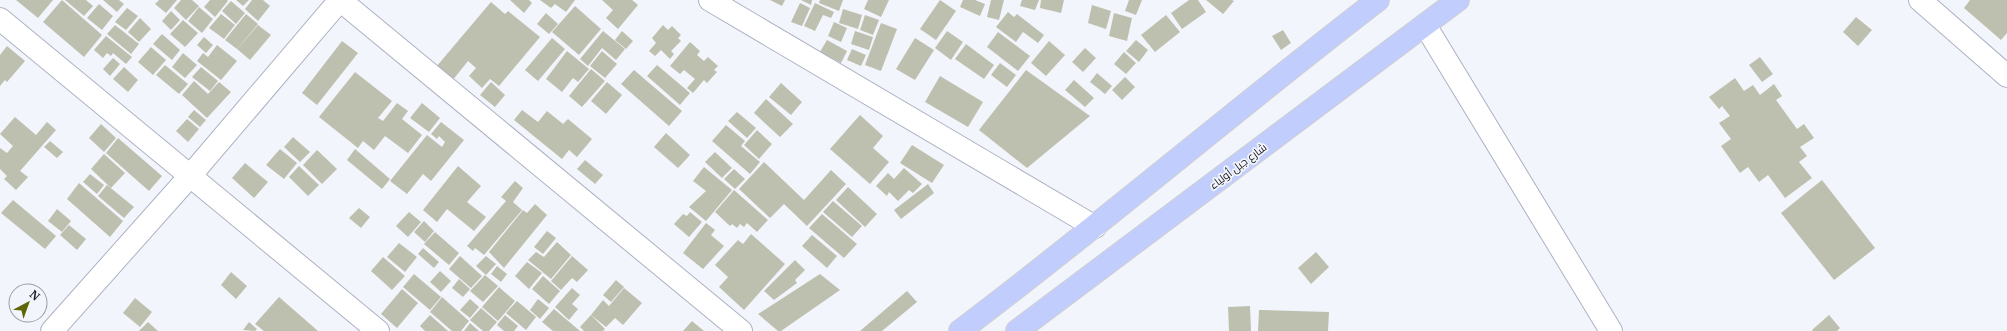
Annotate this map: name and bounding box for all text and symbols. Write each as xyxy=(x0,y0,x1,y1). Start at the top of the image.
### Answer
street label: شارع جبل أولياء xyxy=(1207,140,1270,193)
north arrow xyxy=(8,283,48,323)
text: N xyxy=(27,287,43,304)

